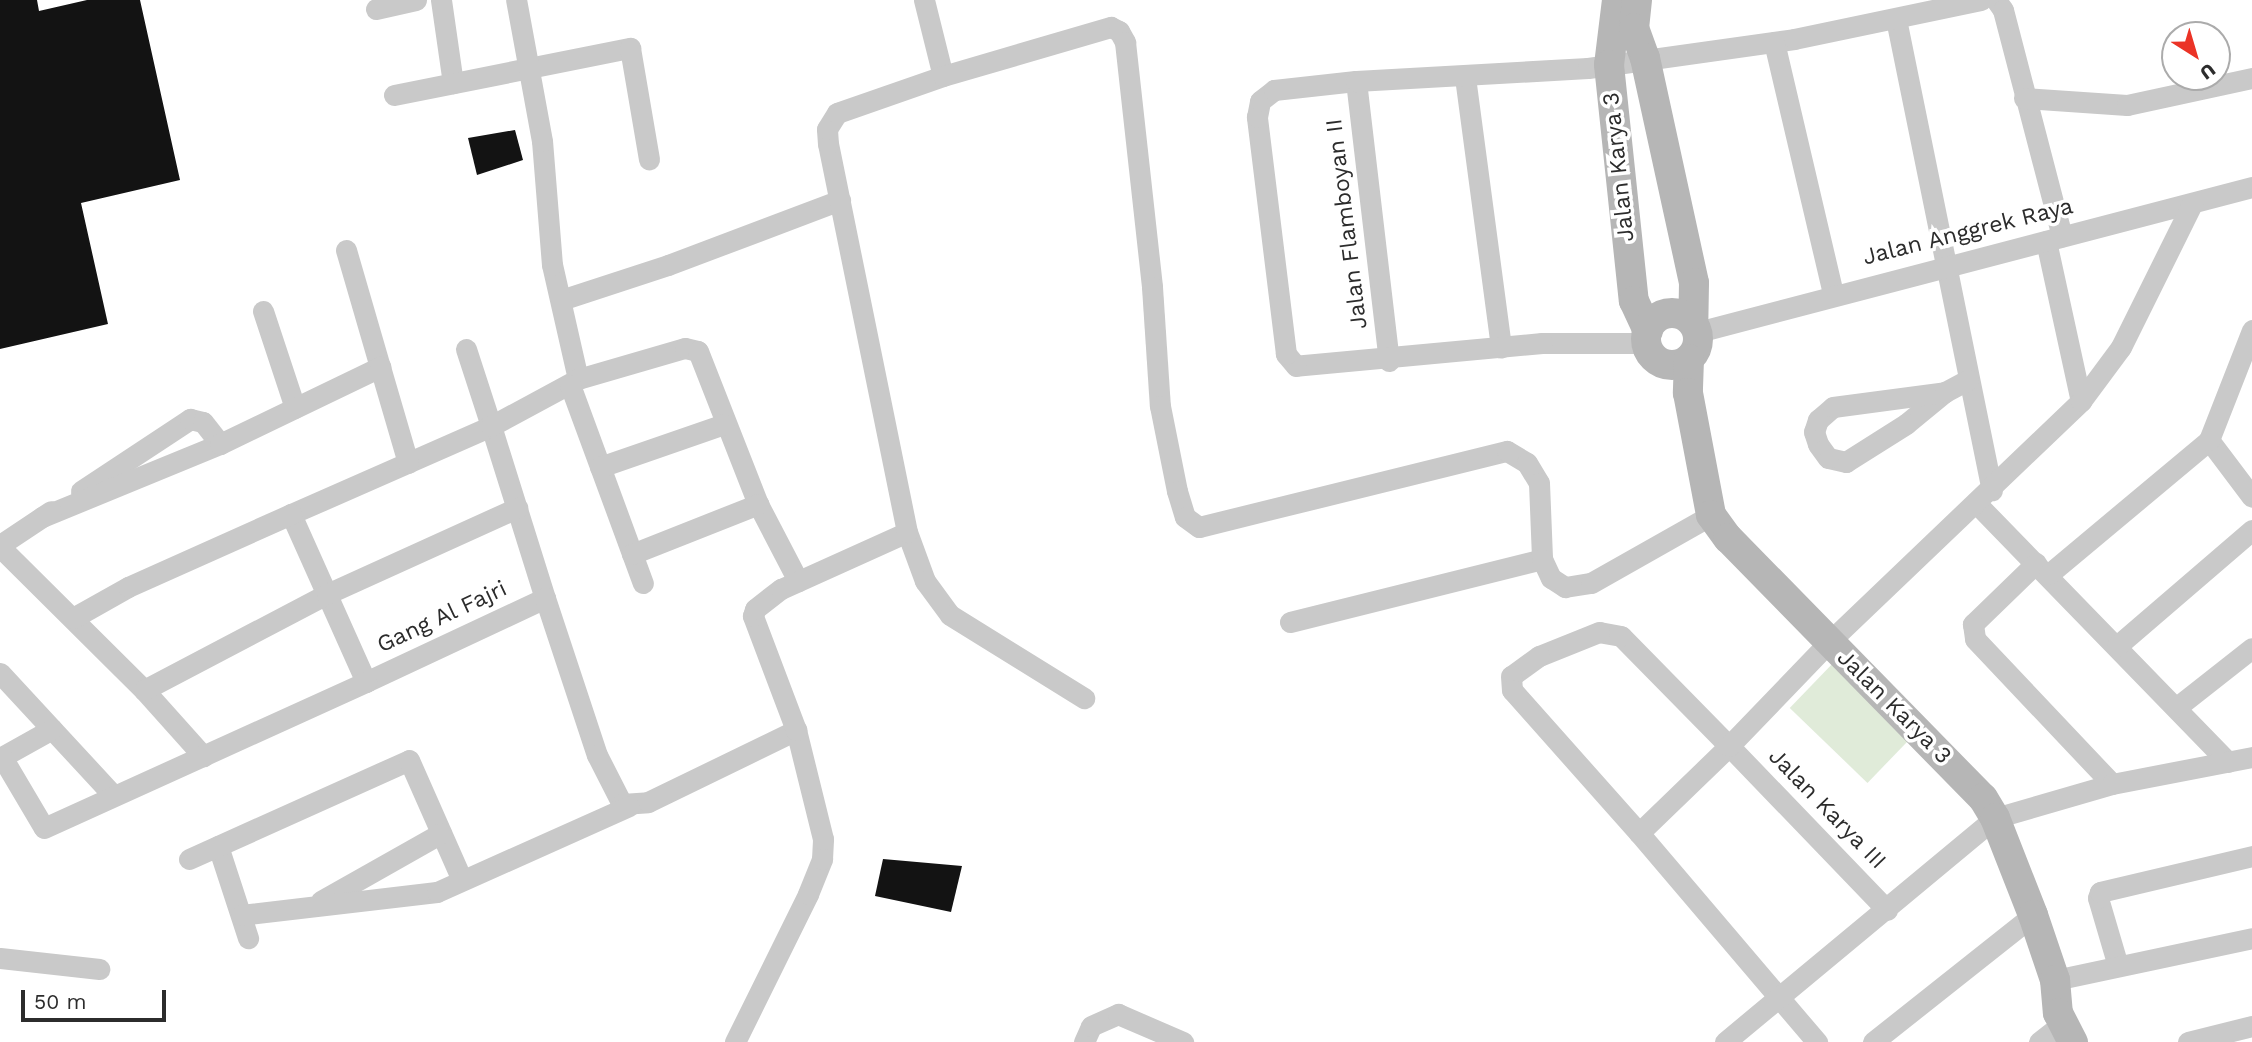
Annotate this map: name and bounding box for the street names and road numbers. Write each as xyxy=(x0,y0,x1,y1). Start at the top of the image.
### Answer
street label: Jalan Karya 3 xyxy=(1597,91,1641,243)
street label: Jalan Flamboyan II xyxy=(1320,117,1374,331)
street label: Jalan Anggrek Raya xyxy=(1859,192,2077,272)
street label: Gang Al Fajri xyxy=(372,575,512,659)
street label: Jalan Karya 3 xyxy=(1831,644,1957,770)
street label: Jalan Karya III xyxy=(1762,743,1892,875)

